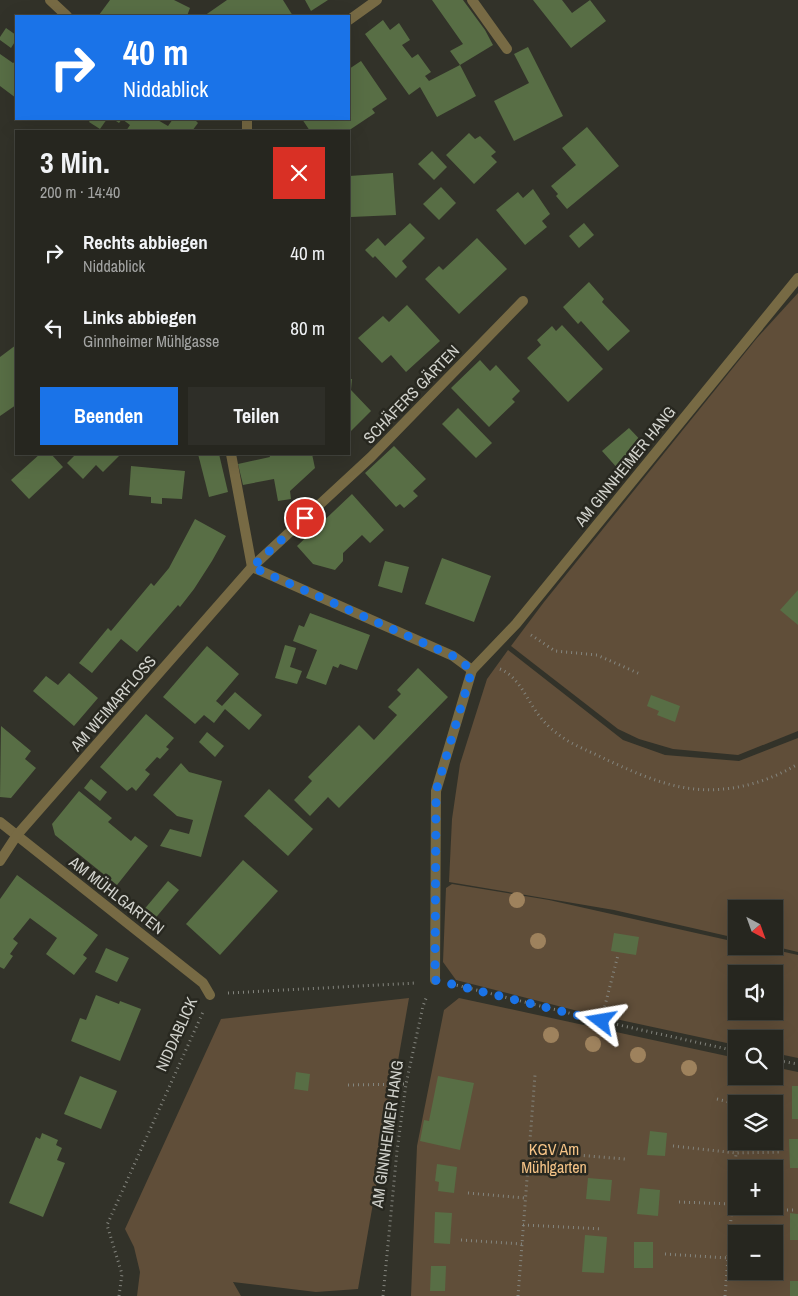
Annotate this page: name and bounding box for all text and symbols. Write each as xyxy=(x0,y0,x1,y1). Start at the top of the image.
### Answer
text: 40 m xyxy=(123,29,188,76)
icon: right xyxy=(40,35,105,100)
text: Niddablick xyxy=(123,74,208,104)
text: 3 Min. xyxy=(40,142,110,182)
button: close xyxy=(273,147,325,199)
text: 200 m · 14:40 xyxy=(40,181,120,203)
text: Rechts abbiegen xyxy=(83,229,208,255)
icon: right xyxy=(40,239,68,267)
text: 40 m xyxy=(290,240,325,266)
text: Niddablick xyxy=(83,255,145,277)
text: Links abbiegen xyxy=(83,304,196,330)
icon: left xyxy=(40,314,68,342)
text: 80 m xyxy=(290,315,325,341)
text: Ginnheimer Mühlgasse xyxy=(83,330,219,352)
street label: SCHÄFERS GÄRTEN xyxy=(358,340,464,448)
button: Beenden xyxy=(40,387,178,445)
button: Teilen xyxy=(188,387,325,445)
street label: AM GINNHEIMER HANG xyxy=(569,401,680,531)
pin xyxy=(284,497,326,539)
icon: arrive xyxy=(291,504,319,532)
street label: AM WEIMARFLOSS xyxy=(65,650,161,756)
street label: AM MÜHLGARTEN xyxy=(64,850,169,939)
north arrow xyxy=(728,900,782,955)
map controls xyxy=(728,900,783,1280)
button: sound xyxy=(728,965,783,1020)
street label: NIDDABLICK xyxy=(150,993,202,1074)
position arrow xyxy=(574,994,626,1046)
button: search xyxy=(728,1030,783,1085)
street label: AM GINNHEIMER HANG xyxy=(366,1059,408,1210)
button: layers xyxy=(728,1095,783,1150)
park label: KGV Am Mühlgarten xyxy=(521,1138,587,1178)
button: + xyxy=(728,1160,783,1215)
button: − xyxy=(728,1225,783,1280)

